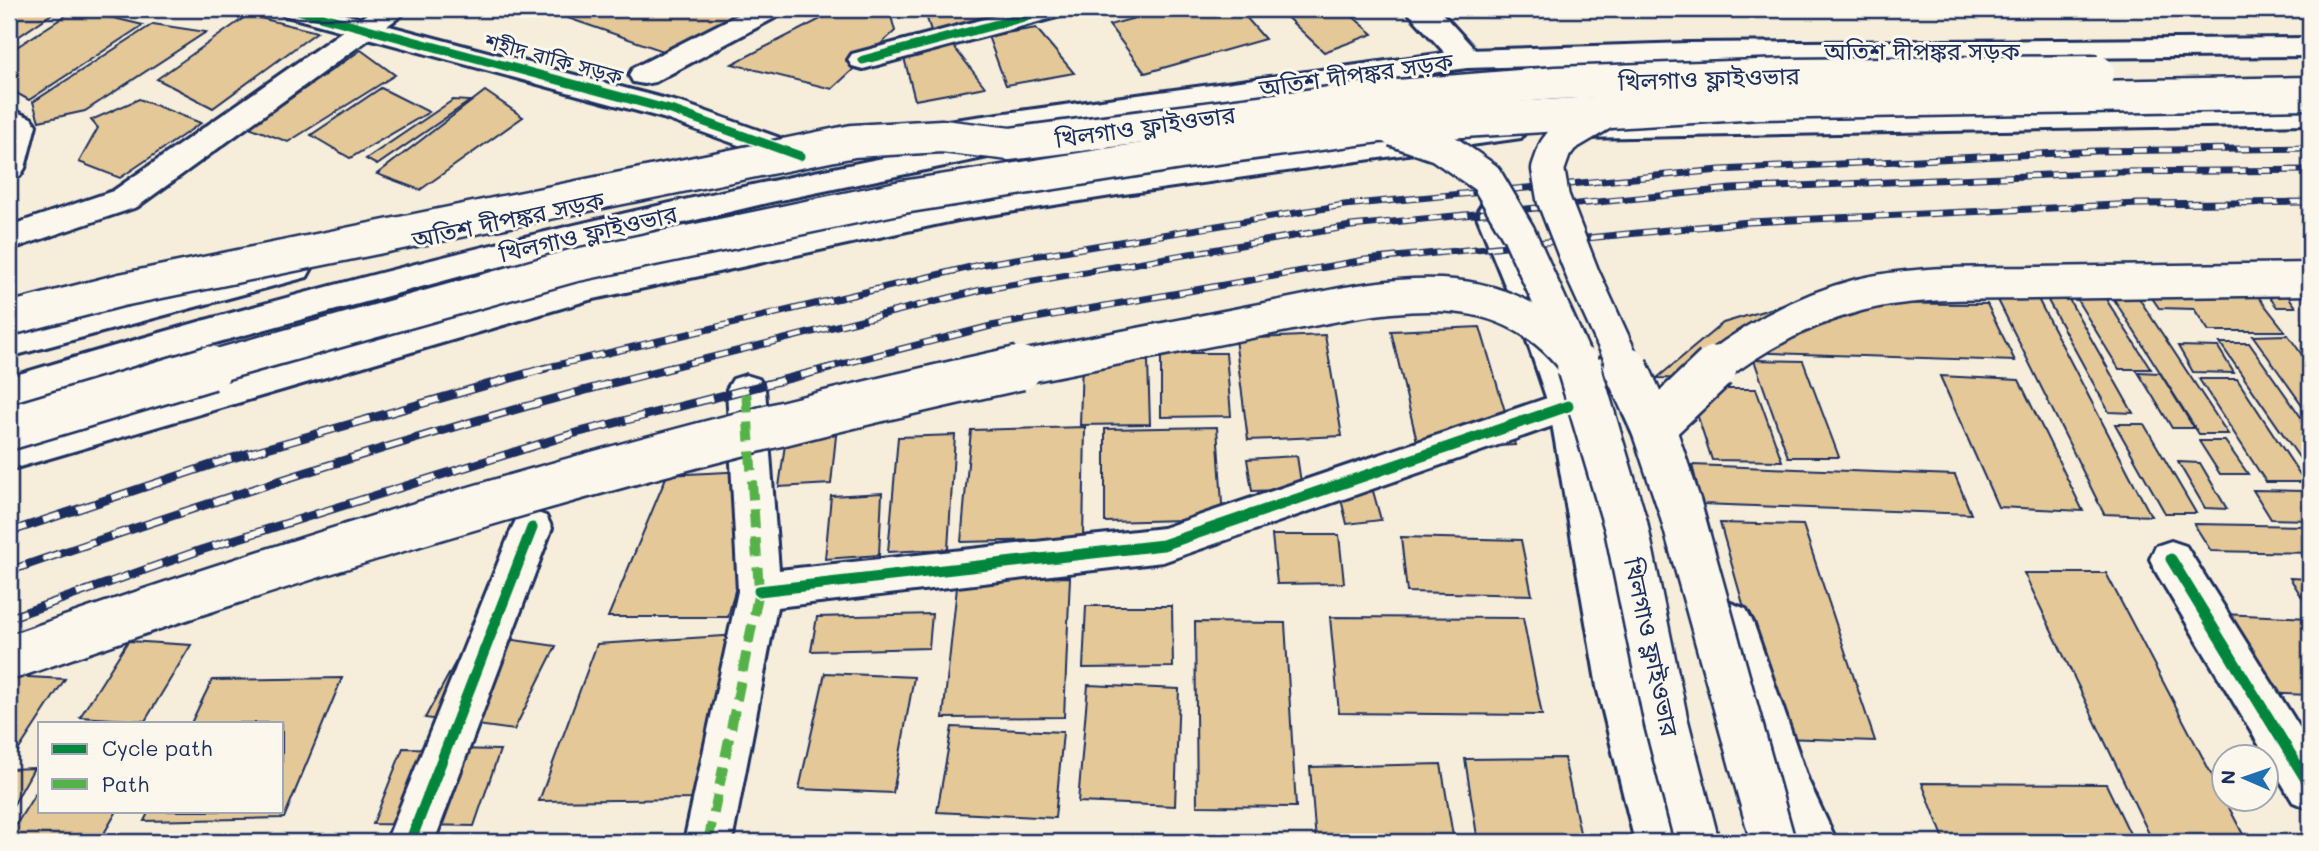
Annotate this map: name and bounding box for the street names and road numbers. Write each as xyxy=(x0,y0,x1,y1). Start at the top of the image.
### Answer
street label: শহীদ বাকি সড়ক xyxy=(481,26,627,90)
street label: অতিশ দীপঙ্কর সড়ক xyxy=(1823,35,2020,66)
street label: অতিশ দীপঙ্কর সড়ক xyxy=(1256,45,1456,103)
street label: খিলগাও ফ্লাইওভার xyxy=(1617,59,1801,97)
street label: খিলগাও ফ্লাইওভার xyxy=(1052,98,1238,154)
street label: অতিশ দীপঙ্কর সড়ক xyxy=(408,183,607,255)
street label: খিলগাও ফ্লাইওভার xyxy=(495,197,681,269)
street label: খিলগাও ফ্লাইওভার xyxy=(1618,554,1686,740)

